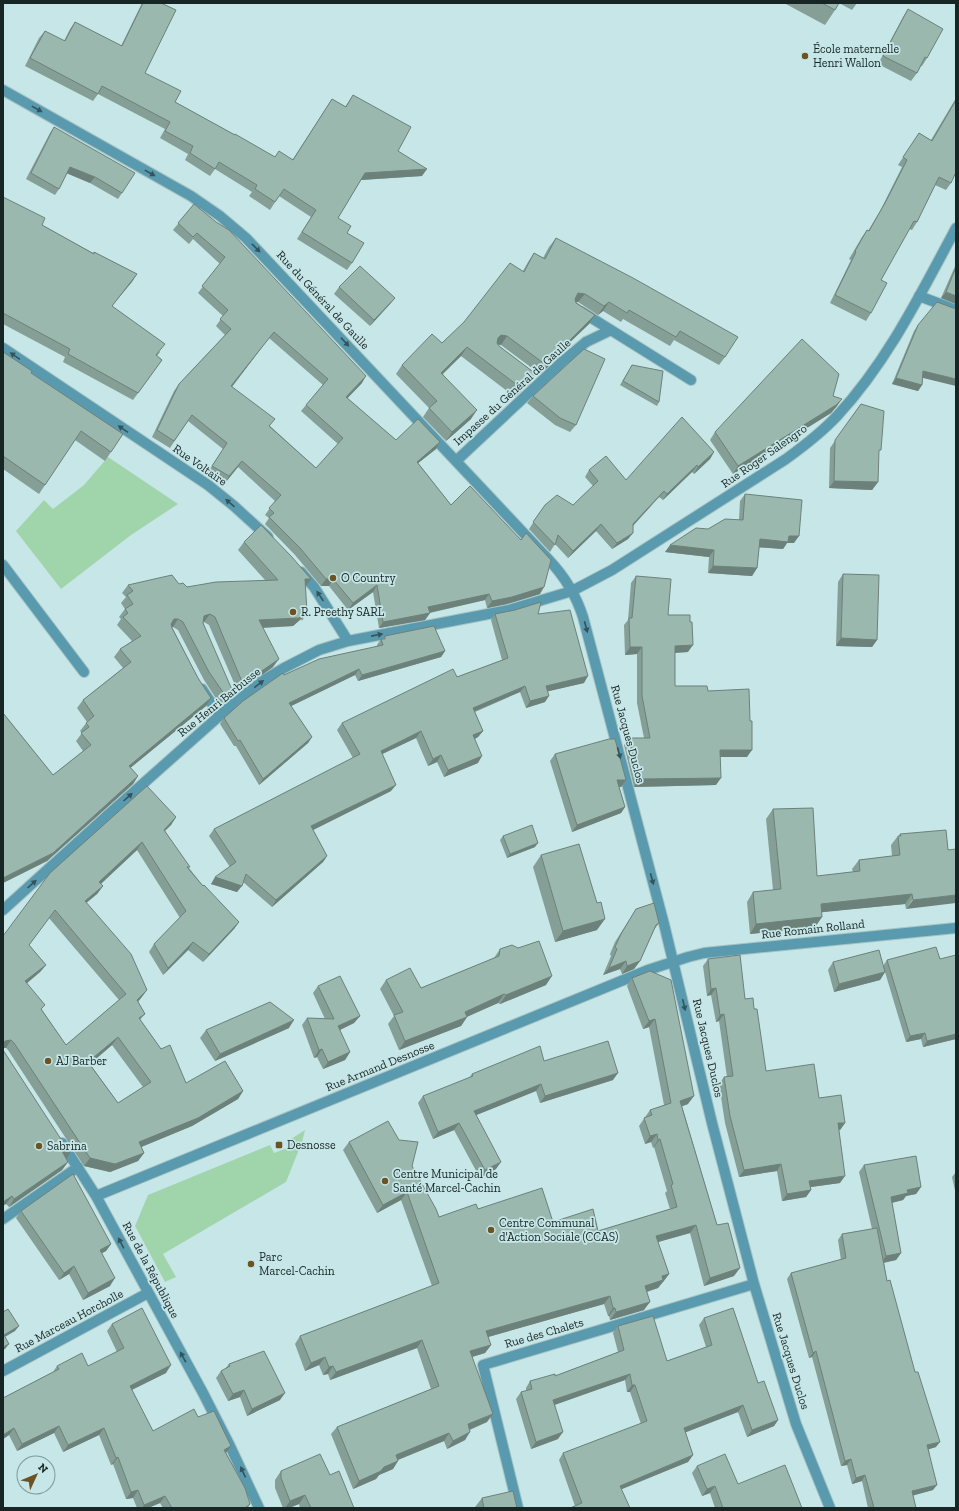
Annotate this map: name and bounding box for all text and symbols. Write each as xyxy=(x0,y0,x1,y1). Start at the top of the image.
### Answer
place label: École maternelle Henri Wallon xyxy=(813,41,900,70)
marker: École maternelle Henri Wallon xyxy=(800,51,810,61)
one-way arrow xyxy=(31,106,43,113)
one-way arrow xyxy=(144,169,156,176)
one-way arrow xyxy=(251,243,261,253)
street label: Rue du Général de Gaulle xyxy=(274,248,373,352)
street label: Impasse du Général de Gaulle xyxy=(451,336,574,448)
one-way arrow xyxy=(340,337,350,347)
one-way arrow xyxy=(10,352,21,360)
street label: Rue Roger Salengro xyxy=(718,421,810,491)
one-way arrow xyxy=(118,425,128,433)
street label: Rue Voltaire xyxy=(170,441,230,489)
one-way arrow xyxy=(225,498,235,507)
place label: O Country xyxy=(341,571,396,585)
marker: O Country xyxy=(328,573,338,583)
one-way arrow xyxy=(316,591,324,601)
place label: R. Preethy SARL xyxy=(301,605,385,619)
marker: R. Preethy SARL xyxy=(288,607,298,617)
one-way arrow xyxy=(583,621,589,634)
one-way arrow xyxy=(371,632,383,638)
street label: Rue Henri Barbusse xyxy=(175,664,263,740)
one-way arrow xyxy=(253,680,264,689)
street label: Rue Jacques Duclos xyxy=(608,683,648,785)
one-way arrow xyxy=(616,747,622,759)
one-way arrow xyxy=(123,792,133,801)
one-way arrow xyxy=(650,872,656,885)
one-way arrow xyxy=(27,879,37,889)
street label: Rue Romain Rolland xyxy=(761,917,866,941)
street label: Rue Jacques Duclos xyxy=(690,997,726,1099)
one-way arrow xyxy=(682,998,688,1011)
street label: Rue Armand Desnosse xyxy=(324,1038,437,1094)
place label: AJ Barber xyxy=(56,1054,107,1068)
marker: AJ Barber xyxy=(43,1056,53,1066)
place label: Desnosse xyxy=(287,1138,336,1152)
place label: Sabrina xyxy=(47,1139,87,1153)
marker: Desnosse xyxy=(274,1140,284,1150)
marker: Sabrina xyxy=(34,1141,44,1151)
place label: Centre Municipal de Santé Marcel-Cachin xyxy=(393,1167,501,1195)
marker: Centre Municipal de Santé Marcel-Cachin xyxy=(380,1176,390,1186)
place label: Centre Communal d'Action Sociale (CCAS) xyxy=(499,1216,618,1244)
street label: Rue de la République xyxy=(120,1219,182,1321)
marker: Centre Communal d'Action Sociale (CCAS) xyxy=(486,1225,496,1235)
one-way arrow xyxy=(118,1237,124,1248)
place label: Parc Marcel-Cachin xyxy=(259,1250,335,1278)
marker: Parc Marcel-Cachin xyxy=(246,1259,256,1269)
street label: Rue Marceau Horcholle xyxy=(12,1286,126,1356)
street label: Rue Jacques Duclos xyxy=(770,1311,812,1411)
street label: Rue des Chalets xyxy=(503,1315,585,1351)
one-way arrow xyxy=(180,1351,187,1363)
north arrow xyxy=(16,1455,56,1495)
text: N xyxy=(35,1461,51,1476)
one-way arrow xyxy=(240,1467,246,1478)

